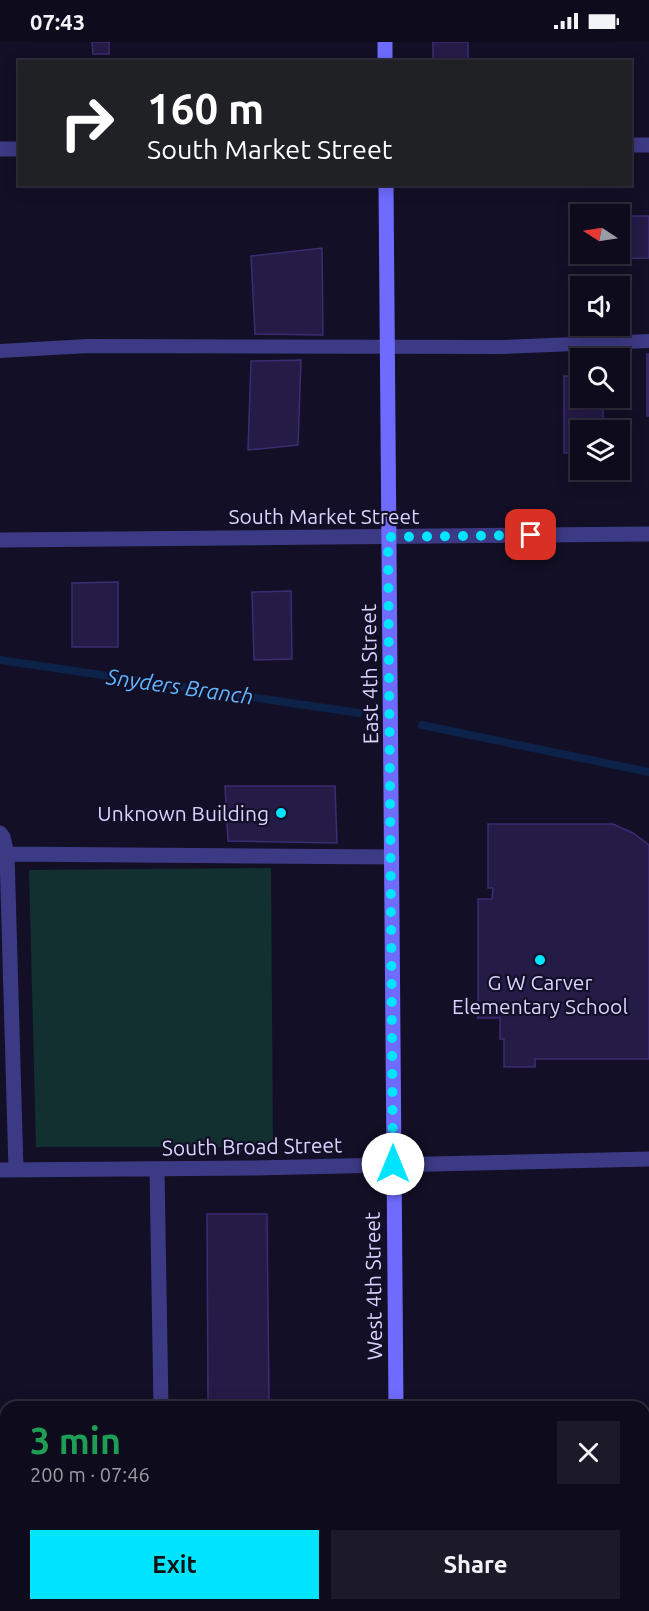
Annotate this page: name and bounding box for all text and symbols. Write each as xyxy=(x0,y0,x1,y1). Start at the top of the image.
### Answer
text: 07:43 xyxy=(30,9,85,34)
icon: right xyxy=(48,84,126,162)
text: 160 m xyxy=(147,85,264,132)
text: South Market Street xyxy=(147,134,392,164)
north arrow xyxy=(570,204,630,264)
map controls xyxy=(570,204,630,480)
button: sound xyxy=(570,276,630,336)
button: search xyxy=(570,348,630,408)
button: layers xyxy=(570,420,630,480)
street label: South Market Street xyxy=(229,504,419,528)
pin xyxy=(505,509,556,560)
icon: arrive xyxy=(514,518,547,551)
street label: East 4th Street xyxy=(356,604,382,744)
water label: Snyders Branch xyxy=(104,663,255,709)
place label: Unknown Building xyxy=(97,801,269,825)
marker: Unknown Building xyxy=(274,806,288,820)
marker: G W Carver Elementary School xyxy=(533,953,547,967)
place label: G W Carver Elementary School xyxy=(452,970,628,1018)
street label: South Broad Street xyxy=(162,1132,342,1160)
position arrow xyxy=(361,1132,425,1196)
street label: West 4th Street xyxy=(360,1212,386,1360)
text: 3 min xyxy=(30,1420,121,1461)
button: close xyxy=(557,1421,620,1484)
text: 200 m · 07:46 xyxy=(30,1463,150,1486)
button: Exit xyxy=(30,1530,319,1599)
button: Share xyxy=(331,1530,620,1599)

